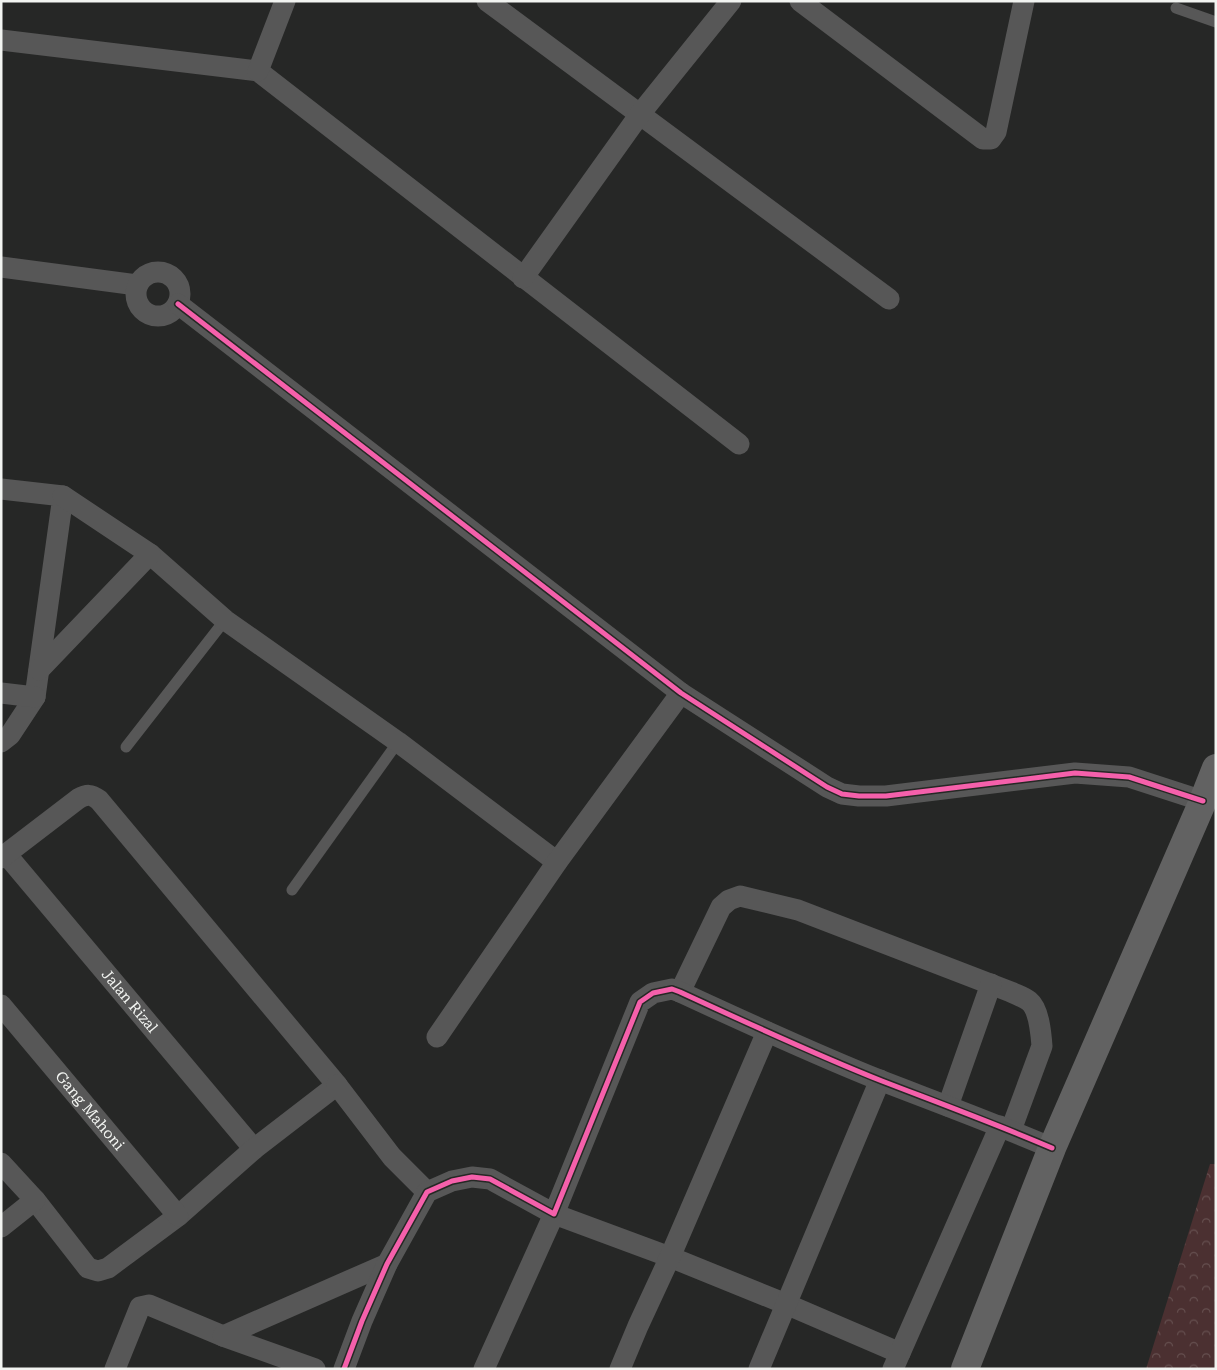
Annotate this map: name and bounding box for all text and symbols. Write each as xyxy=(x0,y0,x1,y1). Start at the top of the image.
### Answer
street label: Jalan Rizal xyxy=(98,965,162,1037)
street label: Gang Mahoni xyxy=(51,1067,128,1154)

